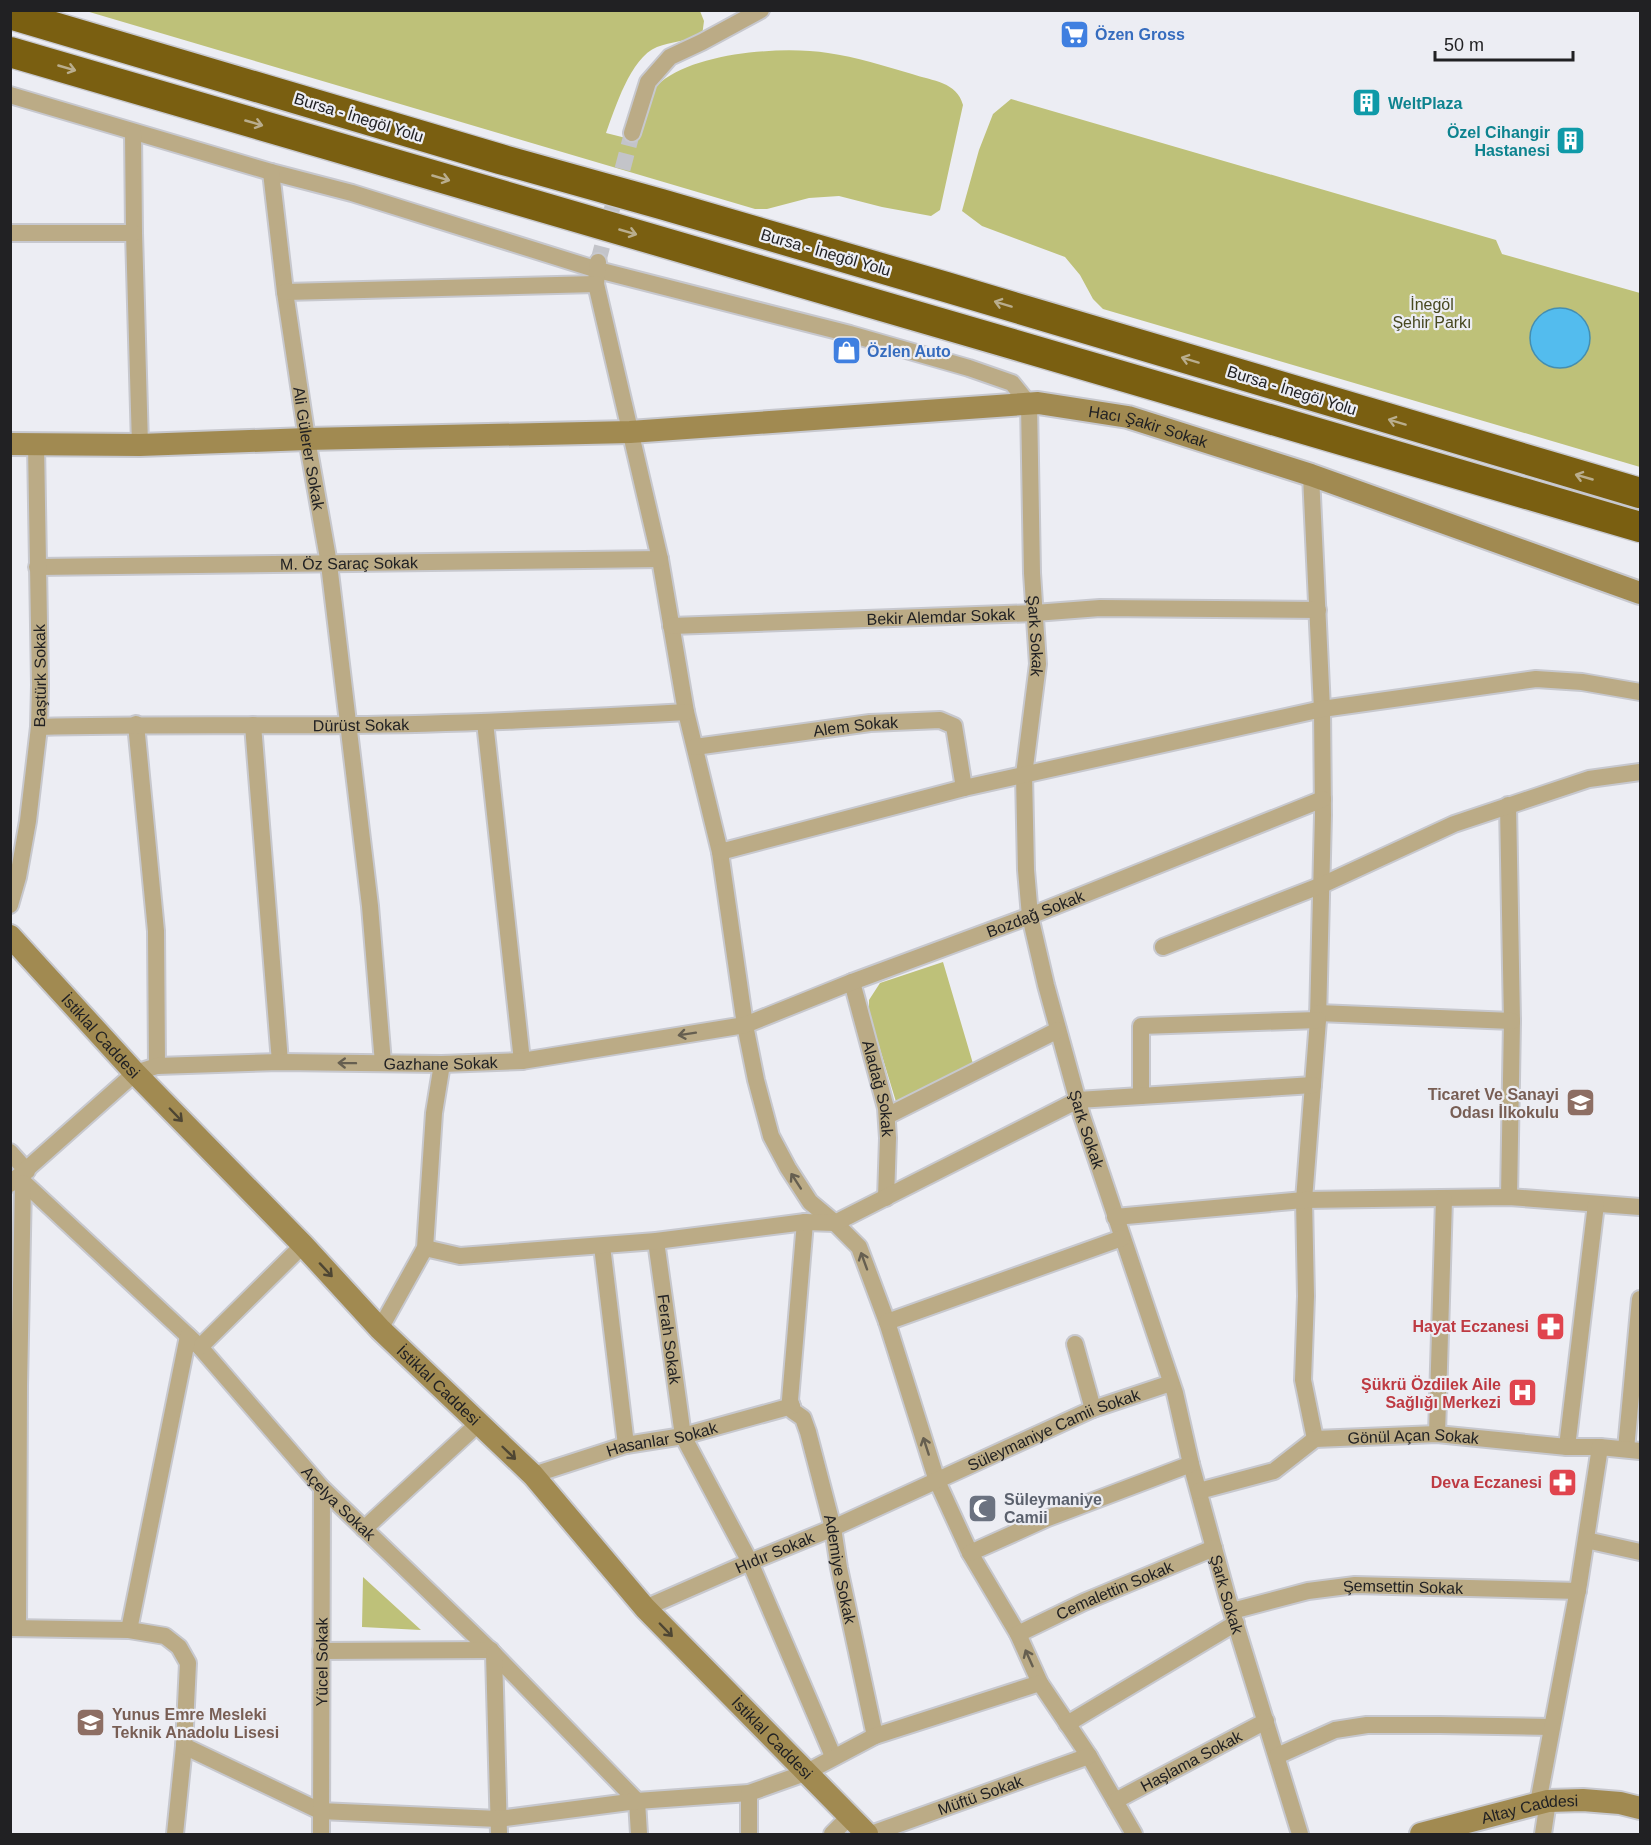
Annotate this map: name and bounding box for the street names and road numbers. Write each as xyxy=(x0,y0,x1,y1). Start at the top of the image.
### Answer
street label: Bursa - İnegöl Yolu xyxy=(292,89,426,145)
street label: Bursa - İnegöl Yolu xyxy=(759,225,893,279)
street label: Bursa - İnegöl Yolu xyxy=(1225,362,1359,418)
street label: Ali Gülerer Sokak xyxy=(290,386,328,512)
street label: Hacı Şakir Sokak xyxy=(1087,403,1211,451)
street label: M. Öz Saraç Sokak xyxy=(280,554,419,573)
street label: Şark Sokak xyxy=(1024,595,1046,679)
street label: Bekir Alemdar Sokak xyxy=(866,606,1016,628)
street label: Baştürk Sokak xyxy=(31,623,49,727)
street label: Alem Sokak xyxy=(812,714,899,740)
street label: Dürüst Sokak xyxy=(313,716,410,734)
street label: Bozdağ Sokak xyxy=(984,887,1087,940)
street label: İstiklal Caddesi xyxy=(58,990,143,1082)
street label: Aladağ Sokak xyxy=(859,1038,896,1138)
street label: Gazhane Sokak xyxy=(384,1054,499,1073)
street label: Şark Sokak xyxy=(1066,1088,1107,1172)
street label: Ferah Sokak xyxy=(654,1293,684,1386)
street label: İstiklal Caddesi xyxy=(394,1341,483,1429)
street label: Süleymaniye Camii Sokak xyxy=(965,1386,1143,1474)
street label: Hasanlar Sokak xyxy=(604,1419,720,1460)
street label: Gönül Açan Sokak xyxy=(1347,1426,1481,1447)
street label: Açelya Sokak xyxy=(298,1463,379,1544)
street label: Ademiye Sokak xyxy=(821,1513,859,1626)
street label: Hıdır Sokak xyxy=(733,1528,817,1576)
street label: Şark Sokak xyxy=(1207,1553,1246,1637)
street label: Cemalettin Sokak xyxy=(1053,1558,1176,1623)
street label: Şemsettin Sokak xyxy=(1342,1577,1464,1597)
street label: Yücel Sokak xyxy=(313,1616,331,1707)
street label: İstiklal Caddesi xyxy=(728,1693,816,1782)
street label: Haşlama Sokak xyxy=(1138,1727,1246,1795)
street label: Müftü Sokak xyxy=(936,1772,1026,1818)
street label: Altay Caddesi xyxy=(1480,1792,1578,1827)

